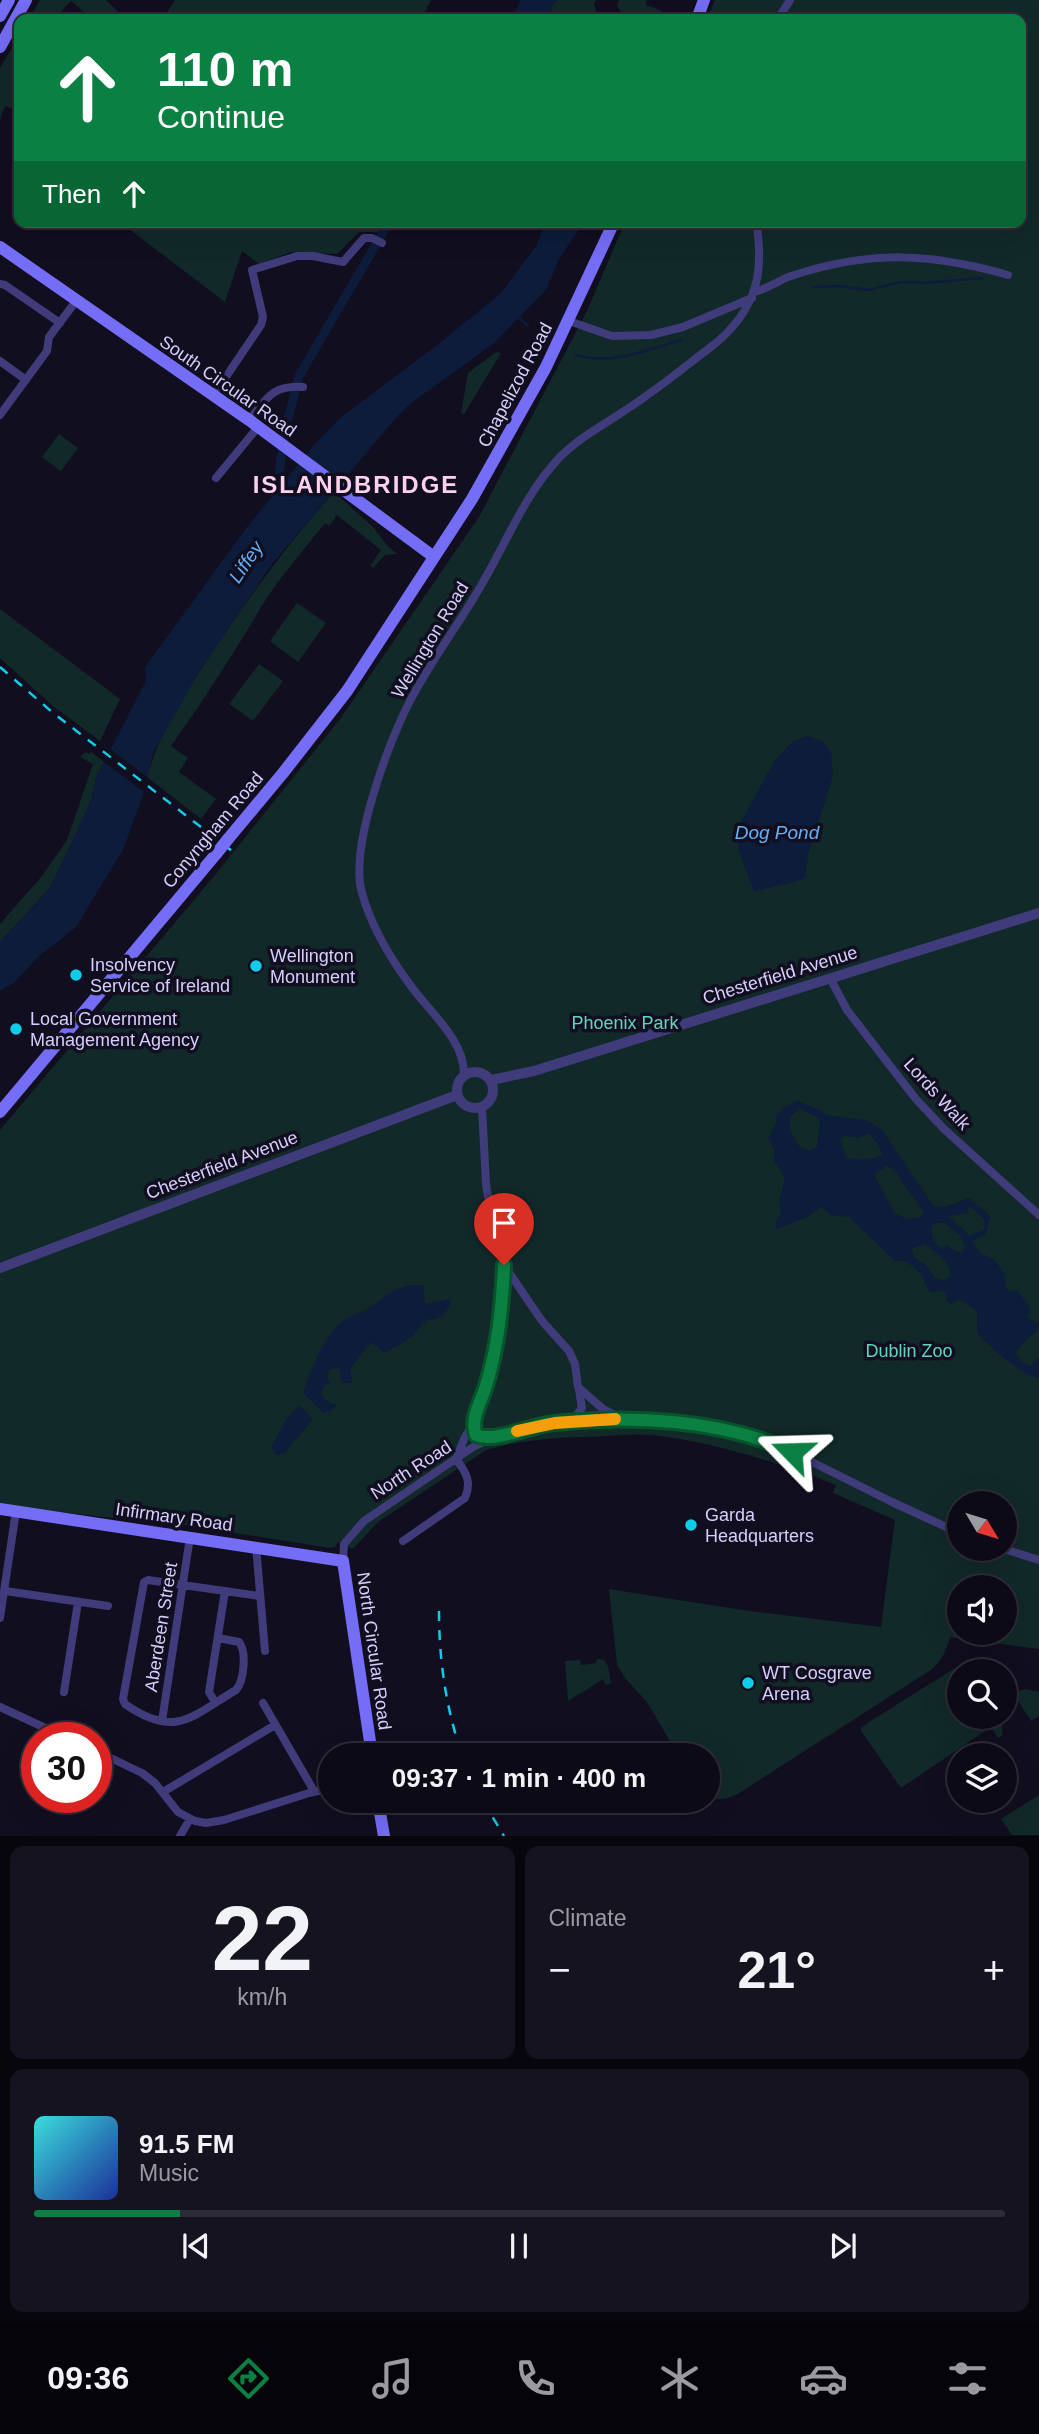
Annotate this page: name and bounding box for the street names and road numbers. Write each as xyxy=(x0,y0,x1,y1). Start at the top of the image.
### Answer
street label: Chapelizod Road xyxy=(474,319,556,451)
street label: South Circular Road xyxy=(156,331,300,441)
street label: Wellington Road xyxy=(388,578,472,702)
street label: Conyngham Road xyxy=(159,768,267,892)
street label: Chesterfield Avenue xyxy=(700,942,860,1008)
street label: Lords Walk xyxy=(900,1054,975,1135)
street label: Chesterfield Avenue xyxy=(143,1127,301,1203)
street label: North Road xyxy=(367,1437,455,1503)
street label: Infirmary Road xyxy=(114,1499,234,1535)
street label: Aberdeen Street xyxy=(141,1561,181,1693)
street label: North Circular Road xyxy=(353,1571,395,1731)

